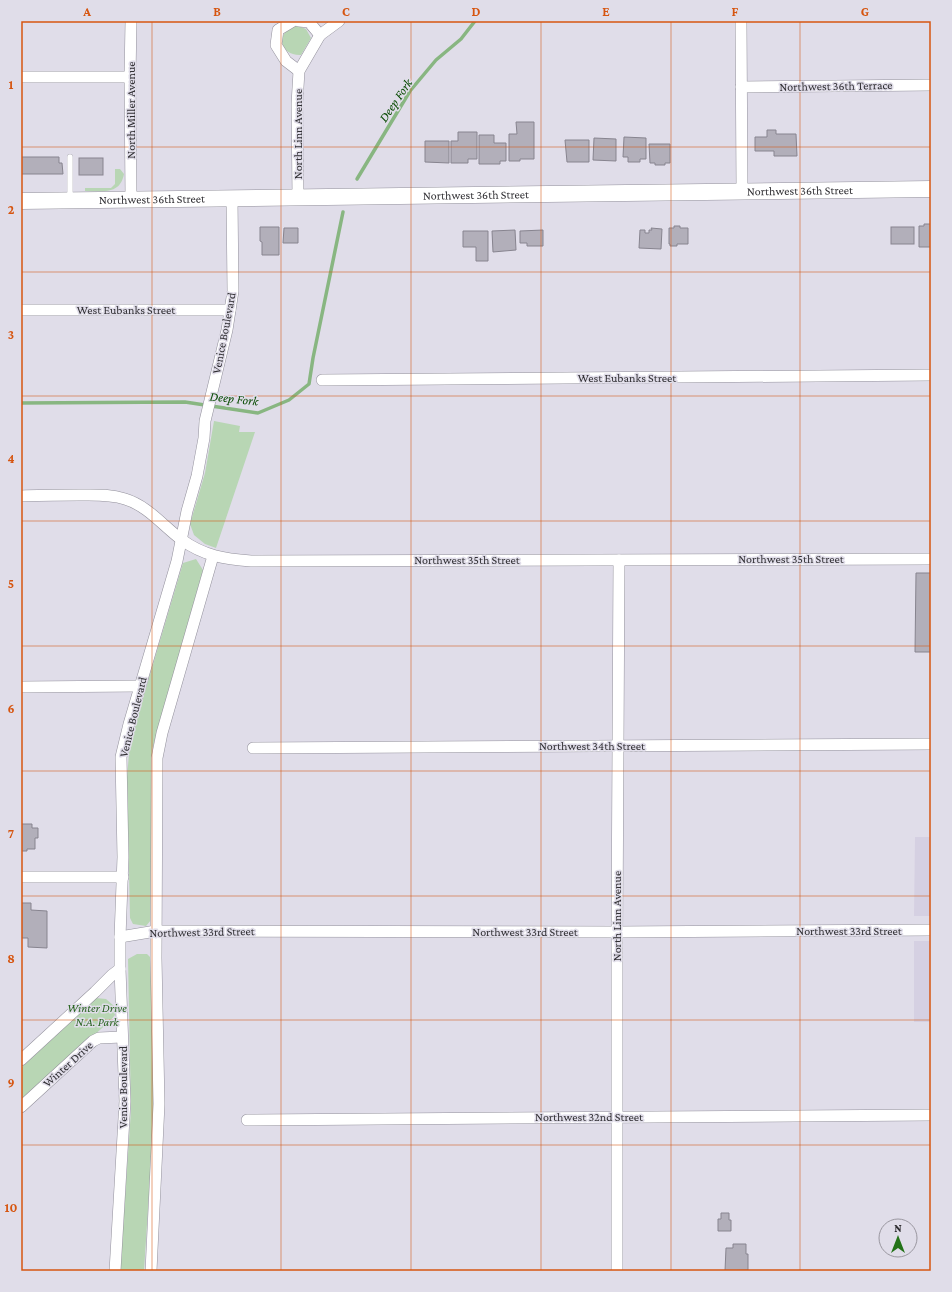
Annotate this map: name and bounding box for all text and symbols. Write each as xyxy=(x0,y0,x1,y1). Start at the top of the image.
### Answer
text: A xyxy=(82,4,91,19)
text: B xyxy=(213,4,221,19)
text: C xyxy=(342,4,350,19)
text: D xyxy=(472,4,481,19)
text: E xyxy=(602,4,610,19)
text: F xyxy=(732,4,739,19)
text: G xyxy=(861,4,869,19)
street label: North Miller Avenue xyxy=(124,61,138,159)
water label: Deep Fork xyxy=(376,75,416,125)
text: 1 xyxy=(9,77,14,92)
street label: Northwest 36th Terrace xyxy=(779,78,893,94)
street label: North Linn Avenue xyxy=(291,89,305,179)
street label: Northwest 36th Street xyxy=(747,183,854,198)
street label: Northwest 36th Street xyxy=(423,187,530,203)
street label: Northwest 36th Street xyxy=(99,192,206,207)
text: 2 xyxy=(8,202,15,217)
street label: Venice Boulevard xyxy=(209,291,239,375)
street label: West Eubanks Street xyxy=(77,303,176,317)
text: 3 xyxy=(8,327,14,342)
street label: West Eubanks Street xyxy=(578,371,677,385)
water label: Deep Fork xyxy=(209,388,260,409)
text: 4 xyxy=(7,451,15,466)
street label: Northwest 35th Street xyxy=(738,552,845,566)
street label: Northwest 35th Street xyxy=(414,553,521,567)
text: 5 xyxy=(8,576,14,591)
street label: Venice Boulevard xyxy=(116,675,150,759)
text: 6 xyxy=(7,701,15,716)
street label: Northwest 34th Street xyxy=(539,739,646,753)
text: 7 xyxy=(8,826,14,841)
street label: North Linn Avenue xyxy=(610,871,624,961)
street label: Northwest 33rd Street xyxy=(149,924,256,940)
street label: Northwest 33rd Street xyxy=(796,924,903,938)
street label: Northwest 33rd Street xyxy=(472,925,579,939)
text: 8 xyxy=(7,951,15,966)
park label: Winter Drive N.A. Park xyxy=(67,1001,127,1029)
street label: Winter Drive xyxy=(40,1038,96,1090)
street label: Venice Boulevard xyxy=(116,1045,130,1128)
text: 9 xyxy=(7,1075,15,1090)
street label: Northwest 32nd Street xyxy=(535,1110,644,1124)
text: 10 xyxy=(5,1200,17,1215)
north arrow xyxy=(878,1218,918,1258)
text: N xyxy=(894,1222,902,1234)

